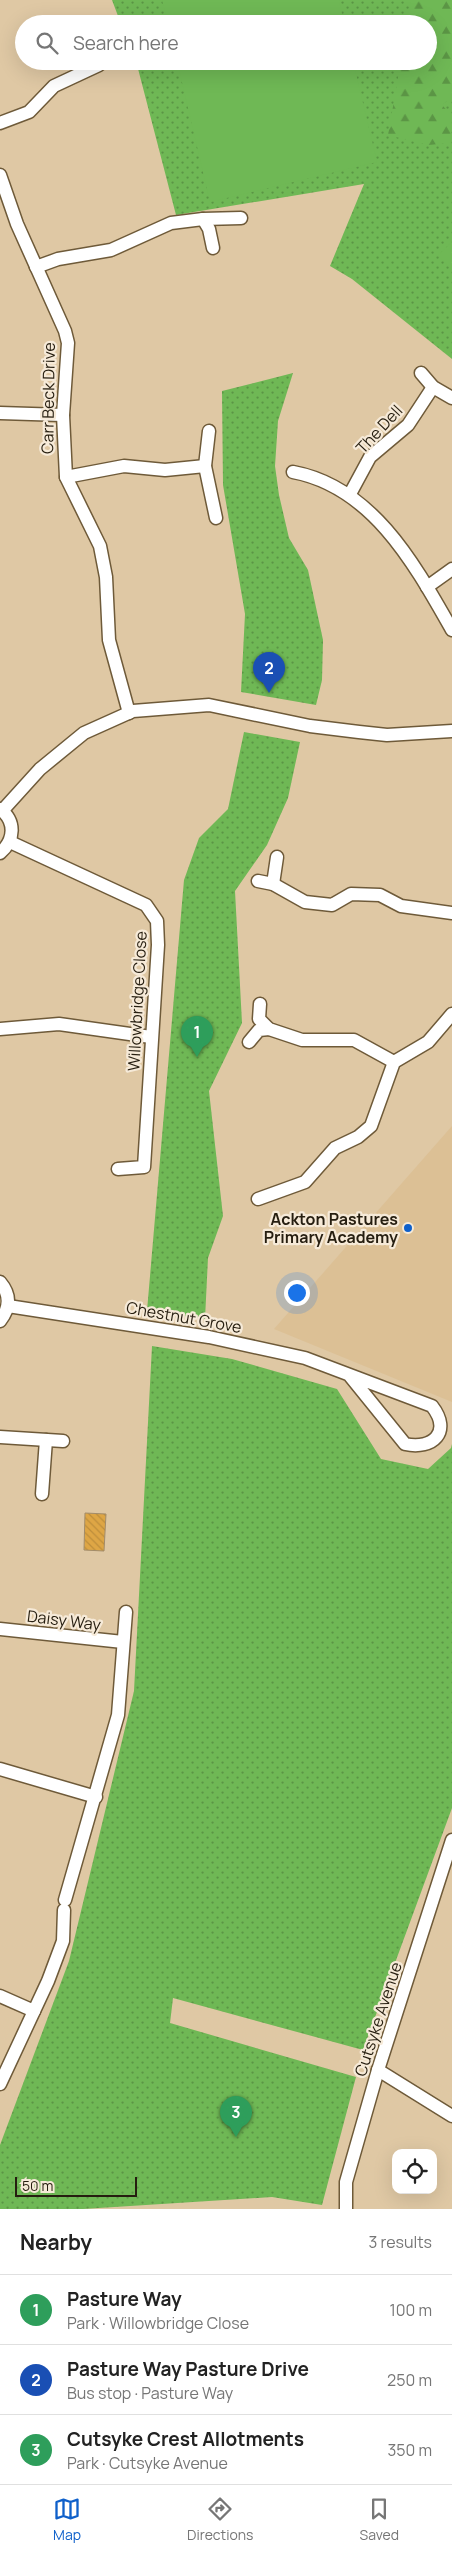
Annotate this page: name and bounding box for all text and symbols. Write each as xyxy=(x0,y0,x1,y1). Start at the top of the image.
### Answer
search box xyxy=(15,15,437,70)
icon: search xyxy=(33,29,61,57)
text: Search here xyxy=(73,30,179,56)
street label: Carr Beck Drive xyxy=(36,342,60,454)
street label: The Dell xyxy=(351,400,407,458)
pin: 2 xyxy=(253,652,285,693)
street label: Willowbridge Close xyxy=(122,930,152,1072)
pin: 1 xyxy=(181,1016,213,1057)
place label: Ackton Pastures Primary Academy xyxy=(264,1208,398,1248)
marker: Ackton Pastures Primary Academy xyxy=(402,1222,414,1234)
your location xyxy=(284,1280,310,1306)
street label: Chestnut Grove xyxy=(125,1296,243,1338)
street label: Daisy Way xyxy=(26,1605,103,1636)
street label: Cutsyke Avenue xyxy=(349,1959,407,2079)
pin: 3 xyxy=(220,2096,252,2137)
map controls xyxy=(392,2149,437,2194)
button: locate xyxy=(392,2149,437,2194)
scale bar xyxy=(15,2174,138,2197)
text: 50 m xyxy=(22,2176,53,2195)
text: Nearby xyxy=(20,2228,92,2256)
text: 3 results xyxy=(369,2231,432,2253)
text: Pasture Way xyxy=(67,2286,182,2312)
text: 1 xyxy=(32,2299,40,2321)
text: 100 m xyxy=(389,2299,432,2321)
text: Park · Willowbridge Close xyxy=(67,2312,249,2334)
text: Pasture Way Pasture Drive xyxy=(67,2356,309,2382)
text: 2 xyxy=(31,2369,41,2391)
text: 250 m xyxy=(387,2369,432,2391)
text: Bus stop · Pasture Way xyxy=(67,2382,233,2404)
text: Cutsyke Crest Allotments xyxy=(67,2426,304,2452)
text: 3 xyxy=(31,2439,41,2461)
text: 350 m xyxy=(387,2439,432,2461)
text: Park · Cutsyke Avenue xyxy=(67,2452,228,2474)
tab: Map xyxy=(53,2495,81,2544)
tab: Directions xyxy=(187,2495,253,2544)
tab: Saved xyxy=(360,2495,399,2544)

